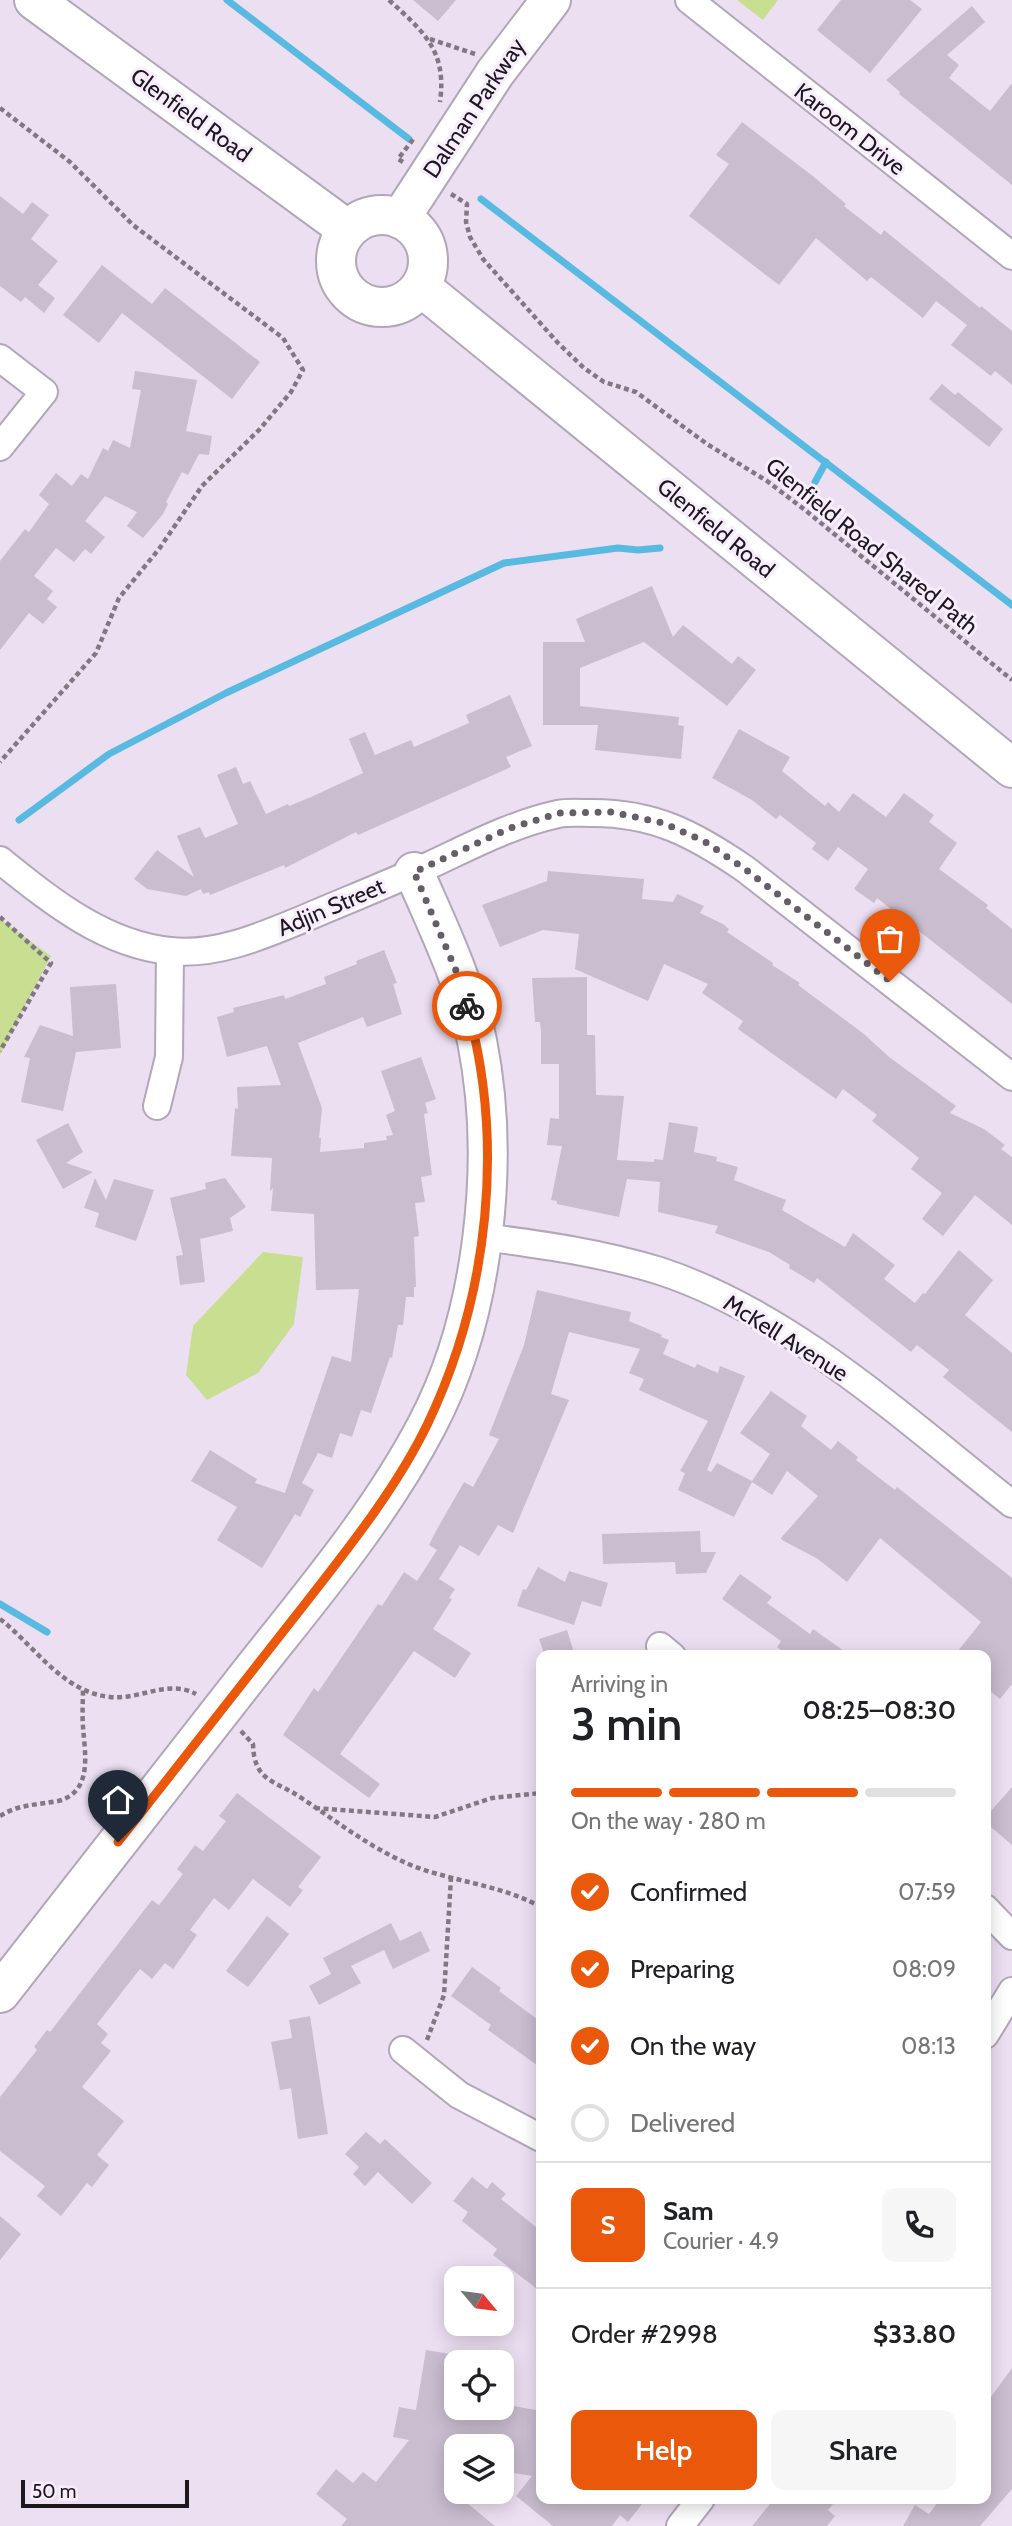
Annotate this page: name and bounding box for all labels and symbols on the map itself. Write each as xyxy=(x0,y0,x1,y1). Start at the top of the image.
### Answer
street label: Dalman Parkway xyxy=(417,33,531,183)
street label: Glenfield Road xyxy=(125,62,257,168)
street label: Karoom Drive xyxy=(789,77,911,181)
street label: Glenfield Road Shared Path xyxy=(760,452,984,640)
street label: Glenfield Road xyxy=(652,472,780,584)
street label: Adjin Street xyxy=(273,872,389,942)
pin xyxy=(860,909,920,981)
courier xyxy=(432,971,502,1041)
street label: McKell Avenue xyxy=(719,1289,854,1388)
pin xyxy=(88,1770,148,1842)
north arrow xyxy=(444,2266,514,2336)
scale bar xyxy=(21,2477,189,2509)

